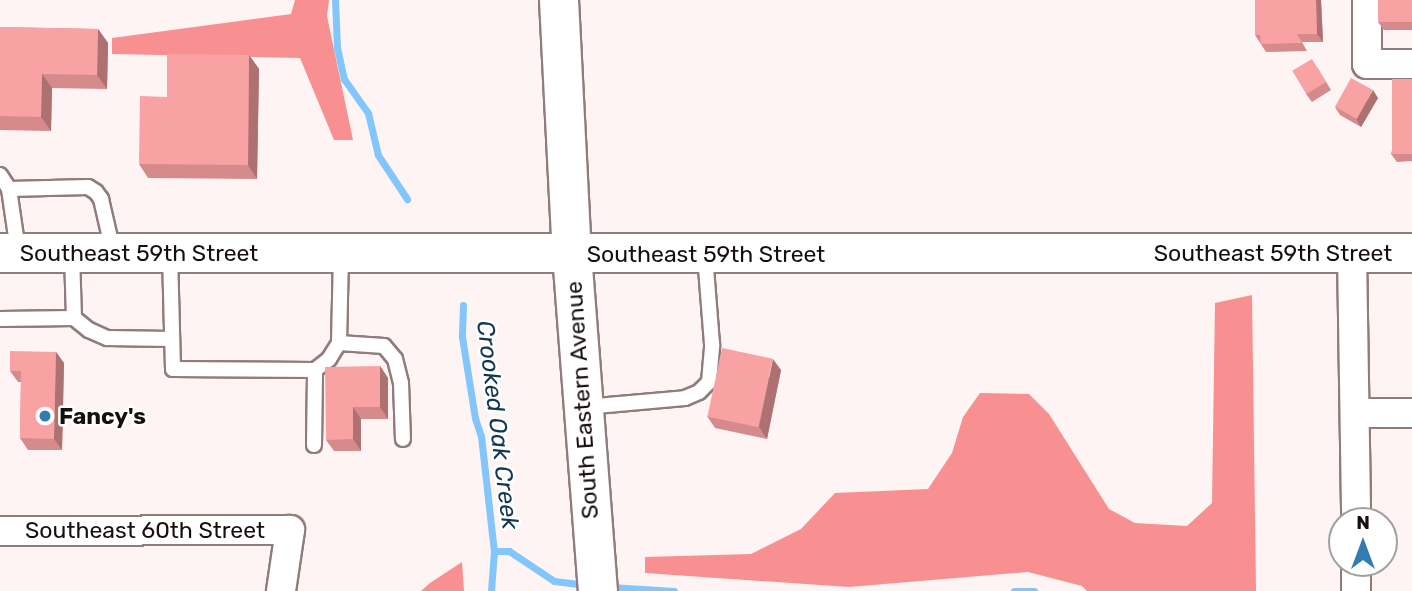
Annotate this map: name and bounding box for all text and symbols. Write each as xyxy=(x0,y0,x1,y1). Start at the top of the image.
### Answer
street label: Southeast 59th Street xyxy=(20,239,258,267)
street label: Southeast 59th Street xyxy=(1154,239,1392,267)
street label: Southeast 59th Street xyxy=(587,240,825,268)
street label: South Eastern Avenue xyxy=(560,280,604,520)
water label: Crooked Oak Creek xyxy=(470,319,524,531)
place label: Fancy's xyxy=(59,402,146,430)
marker: Fancy's xyxy=(37,408,53,424)
north arrow xyxy=(1328,507,1398,577)
text: N xyxy=(1356,511,1370,534)
street label: Southeast 60th Street xyxy=(25,516,265,544)

